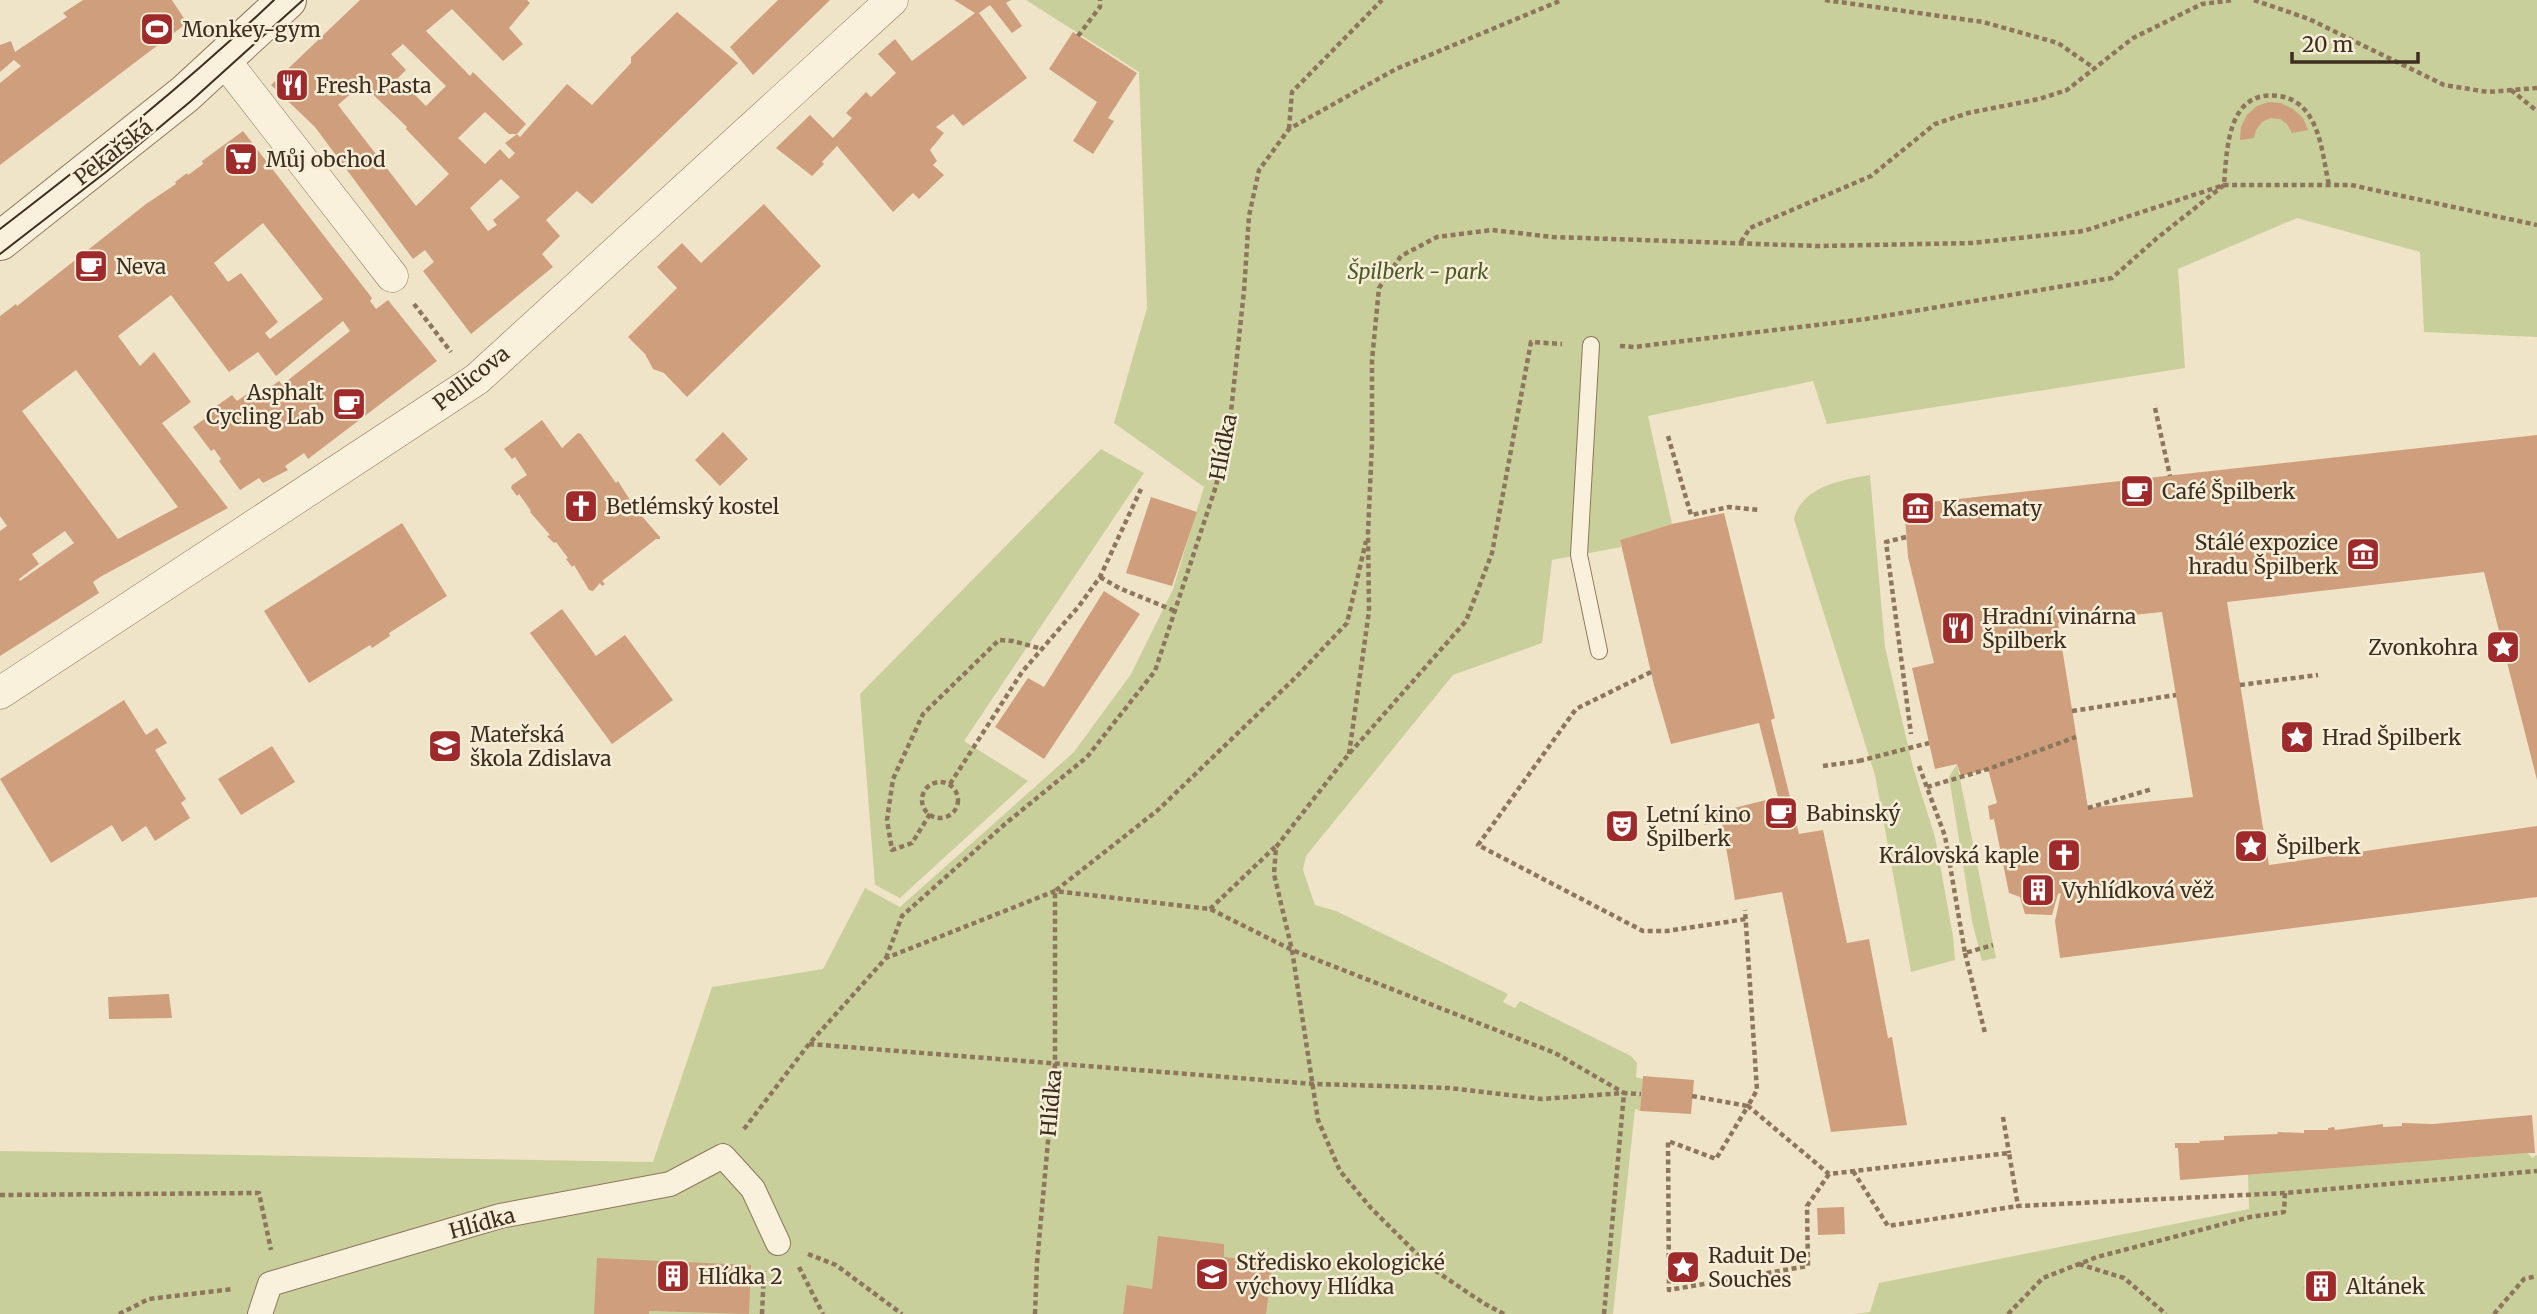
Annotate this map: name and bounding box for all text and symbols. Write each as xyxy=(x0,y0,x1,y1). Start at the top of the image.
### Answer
sports icon: Monkey-gym xyxy=(138,10,176,48)
place label: Monkey-gym xyxy=(182,16,321,43)
scale bar xyxy=(2292,21,2418,65)
text: 20 m xyxy=(2302,31,2354,58)
restaurant icon: Fresh Pasta xyxy=(273,66,311,104)
place label: Fresh Pasta xyxy=(316,72,432,99)
street label: Pekařská xyxy=(68,113,158,191)
supermarket icon: Můj obchod xyxy=(222,140,260,178)
place label: Můj obchod xyxy=(266,146,386,173)
cafe icon: Neva xyxy=(72,247,110,285)
place label: Neva xyxy=(116,253,166,280)
park label: Špilberk - park xyxy=(1347,257,1489,285)
street label: Pellicova xyxy=(427,340,515,416)
place label: Asphalt Cycling Lab xyxy=(206,379,324,430)
cafe icon: Asphalt Cycling Lab xyxy=(330,385,368,423)
street label: Hlídka xyxy=(1203,411,1243,483)
cafe icon: Café Špilberk xyxy=(2118,472,2156,510)
place label: Café Špilberk xyxy=(2162,478,2296,505)
church icon: Betlémský kostel xyxy=(562,487,600,525)
museum icon: Kasematy xyxy=(1899,489,1937,527)
place label: Betlémský kostel xyxy=(606,493,780,520)
place label: Kasematy xyxy=(1942,495,2043,522)
place label: Stálé expozice hradu Špilberk xyxy=(2188,529,2339,580)
museum icon: Stálé expozice hradu Špilberk xyxy=(2344,535,2382,573)
place label: Hradní vinárna Špilberk xyxy=(1982,603,2136,654)
restaurant icon: Hradní vinárna Špilberk xyxy=(1939,609,1977,647)
place icon: Zvonkohra xyxy=(2484,628,2522,666)
place label: Zvonkohra xyxy=(2368,634,2478,661)
place icon: Hrad Špilberk xyxy=(2278,718,2316,756)
place label: Mateřská škola Zdislava xyxy=(470,721,611,772)
place label: Hrad Špilberk xyxy=(2322,724,2462,751)
school or university icon: Mateřská škola Zdislava xyxy=(426,727,464,765)
cafe icon: Babinský xyxy=(1762,794,1800,832)
place label: Babinský xyxy=(1806,800,1901,827)
place label: Letní kino Špilberk xyxy=(1646,801,1751,852)
theatre icon: Letní kino Špilberk xyxy=(1603,807,1641,845)
place icon: Špilberk xyxy=(2232,827,2270,865)
place label: Špilberk xyxy=(2276,833,2361,860)
church icon: Královská kaple xyxy=(2045,836,2083,874)
place label: Královská kaple xyxy=(1879,842,2039,869)
building icon: Vyhlídková věž xyxy=(2019,871,2057,909)
place label: Vyhlídková věž xyxy=(2061,877,2214,904)
street label: Hlídka xyxy=(1035,1068,1067,1138)
street label: Hlídka xyxy=(446,1201,518,1245)
place label: Raduit De Souches xyxy=(1708,1242,1807,1293)
place icon: Raduit De Souches xyxy=(1664,1248,1702,1286)
place label: Středisko ekologické výchovy Hlídka xyxy=(1235,1249,1445,1300)
school or university icon: Středisko ekologické výchovy Hlídka xyxy=(1193,1255,1231,1293)
building icon: Hlídka 2 xyxy=(654,1257,692,1295)
place label: Hlídka 2 xyxy=(698,1263,783,1290)
building icon: Altánek xyxy=(2302,1267,2340,1305)
place label: Altánek xyxy=(2345,1273,2426,1300)

